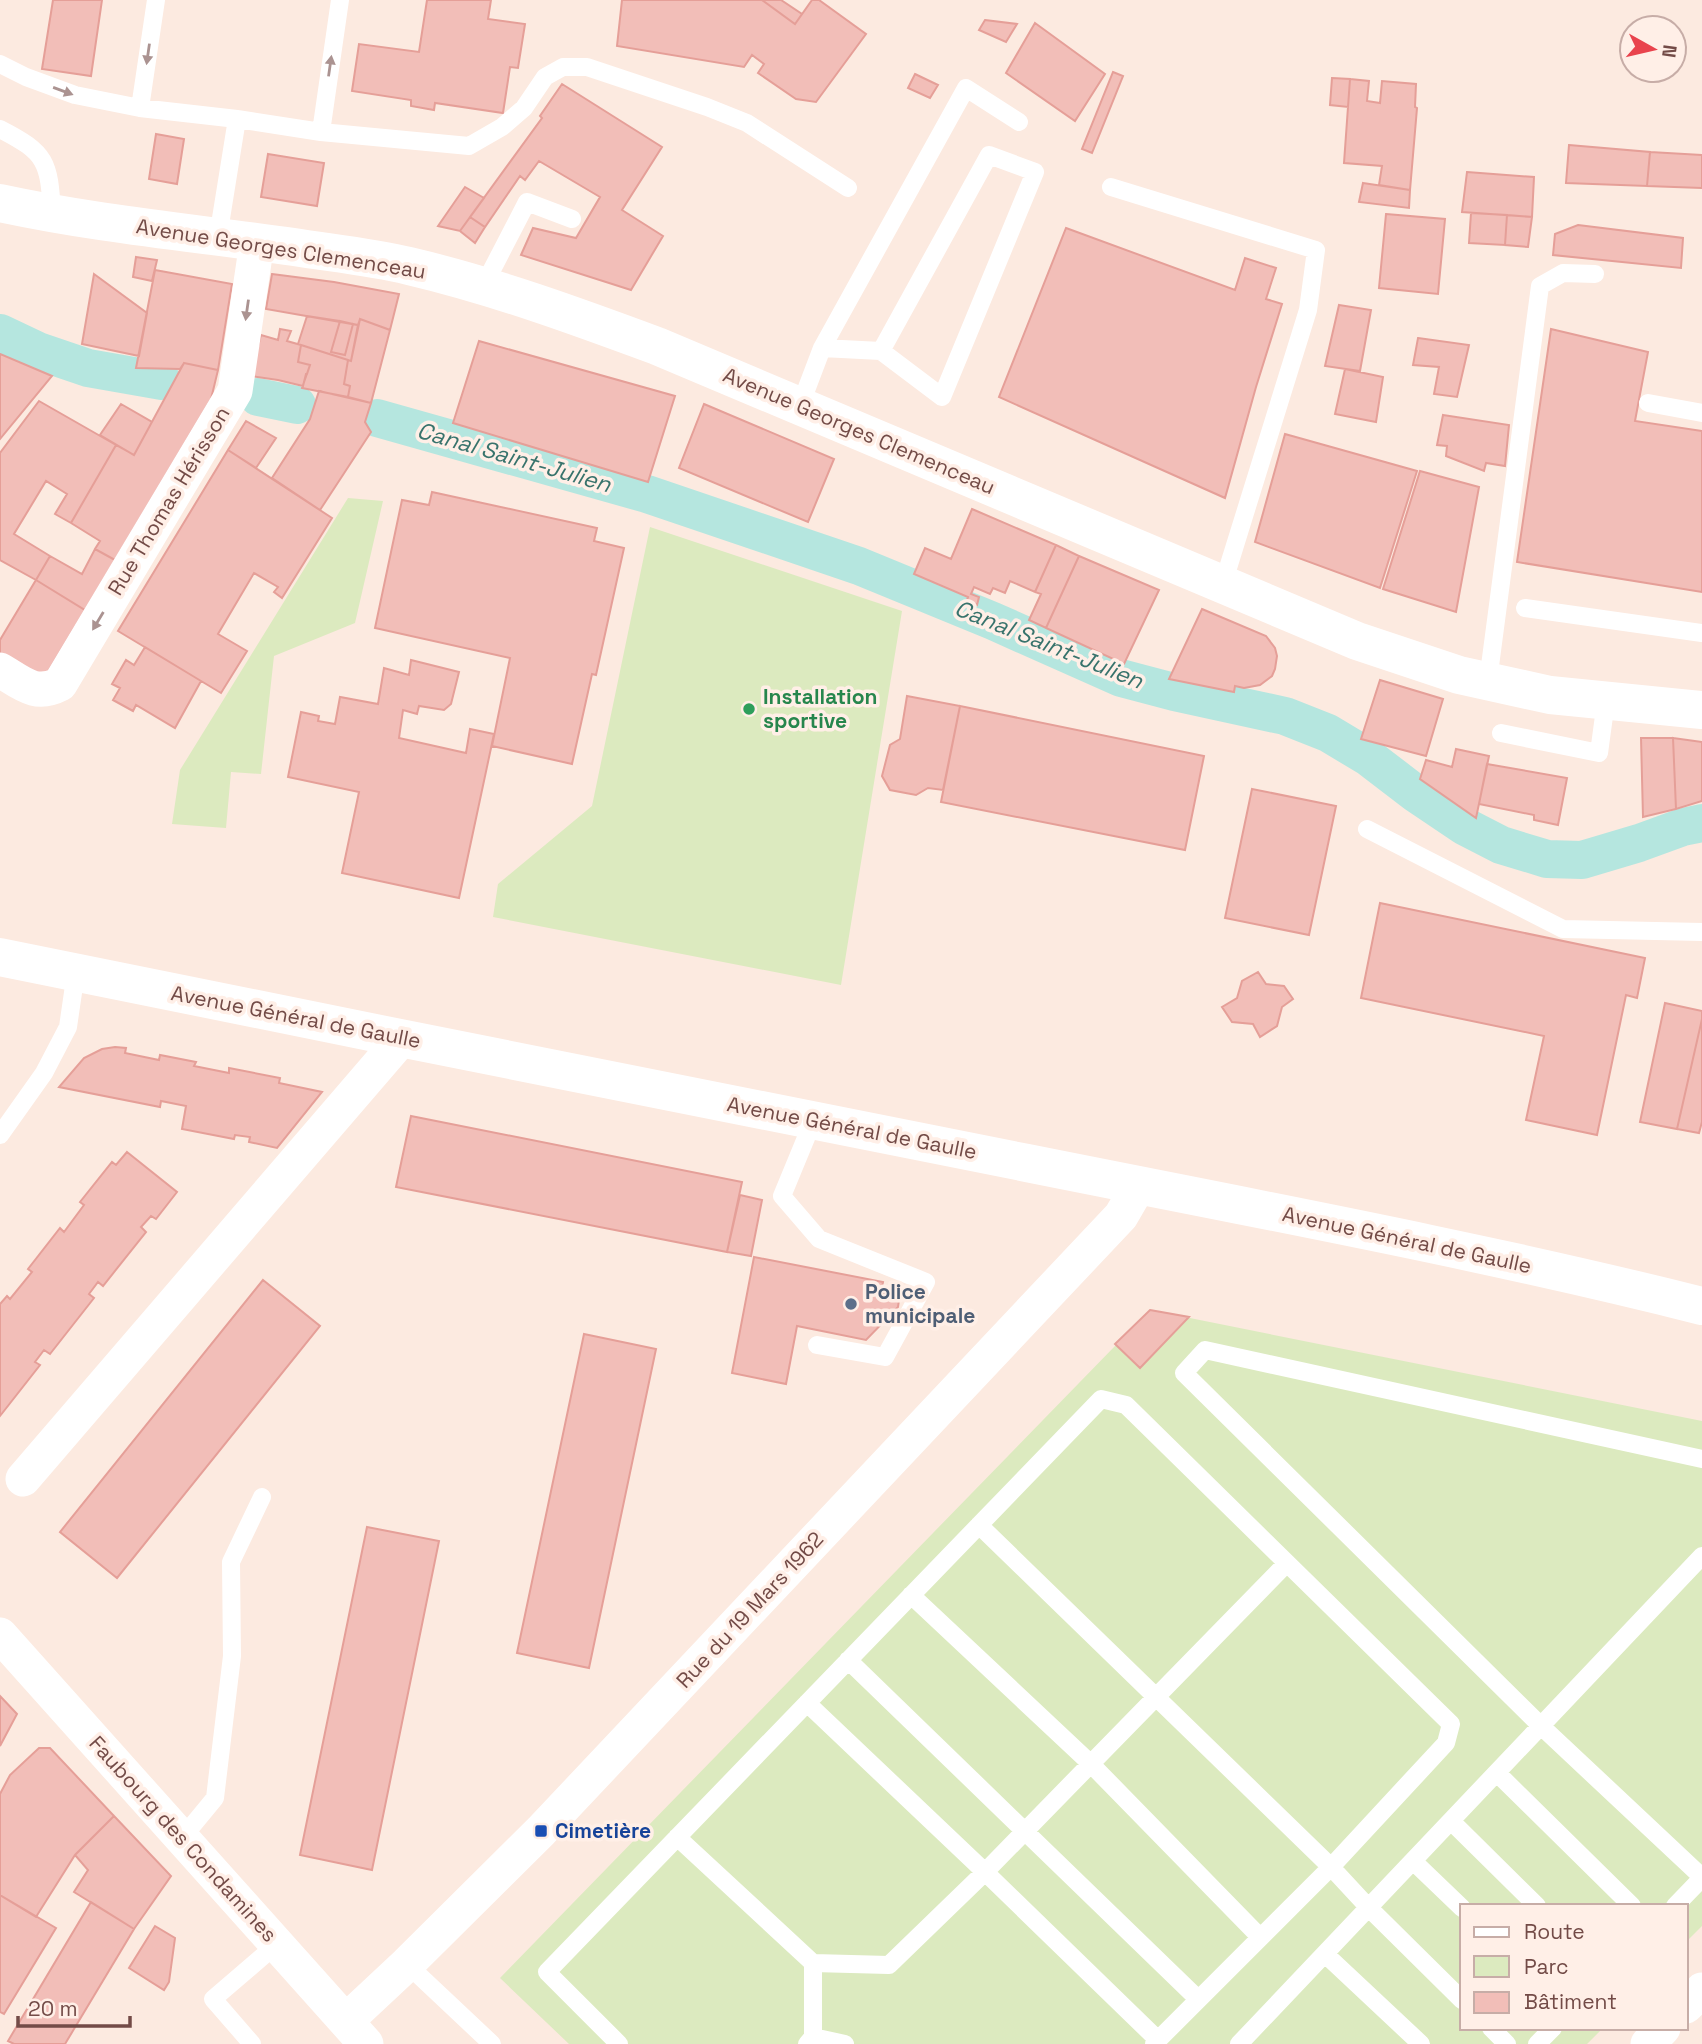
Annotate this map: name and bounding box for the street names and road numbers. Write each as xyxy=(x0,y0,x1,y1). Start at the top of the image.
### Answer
street label: Avenue Georges Clemenceau xyxy=(134,212,428,285)
street label: Avenue Georges Clemenceau xyxy=(719,361,999,500)
street label: Rue Thomas Hérisson xyxy=(102,401,236,600)
street label: Avenue Général de Gaulle xyxy=(169,979,423,1054)
street label: Avenue Général de Gaulle xyxy=(725,1090,979,1165)
street label: Avenue Général de Gaulle xyxy=(1280,1200,1534,1279)
street label: Rue du 19 Mars 1962 xyxy=(670,1526,829,1694)
street label: Faubourg des Condamines xyxy=(83,1730,283,1947)

